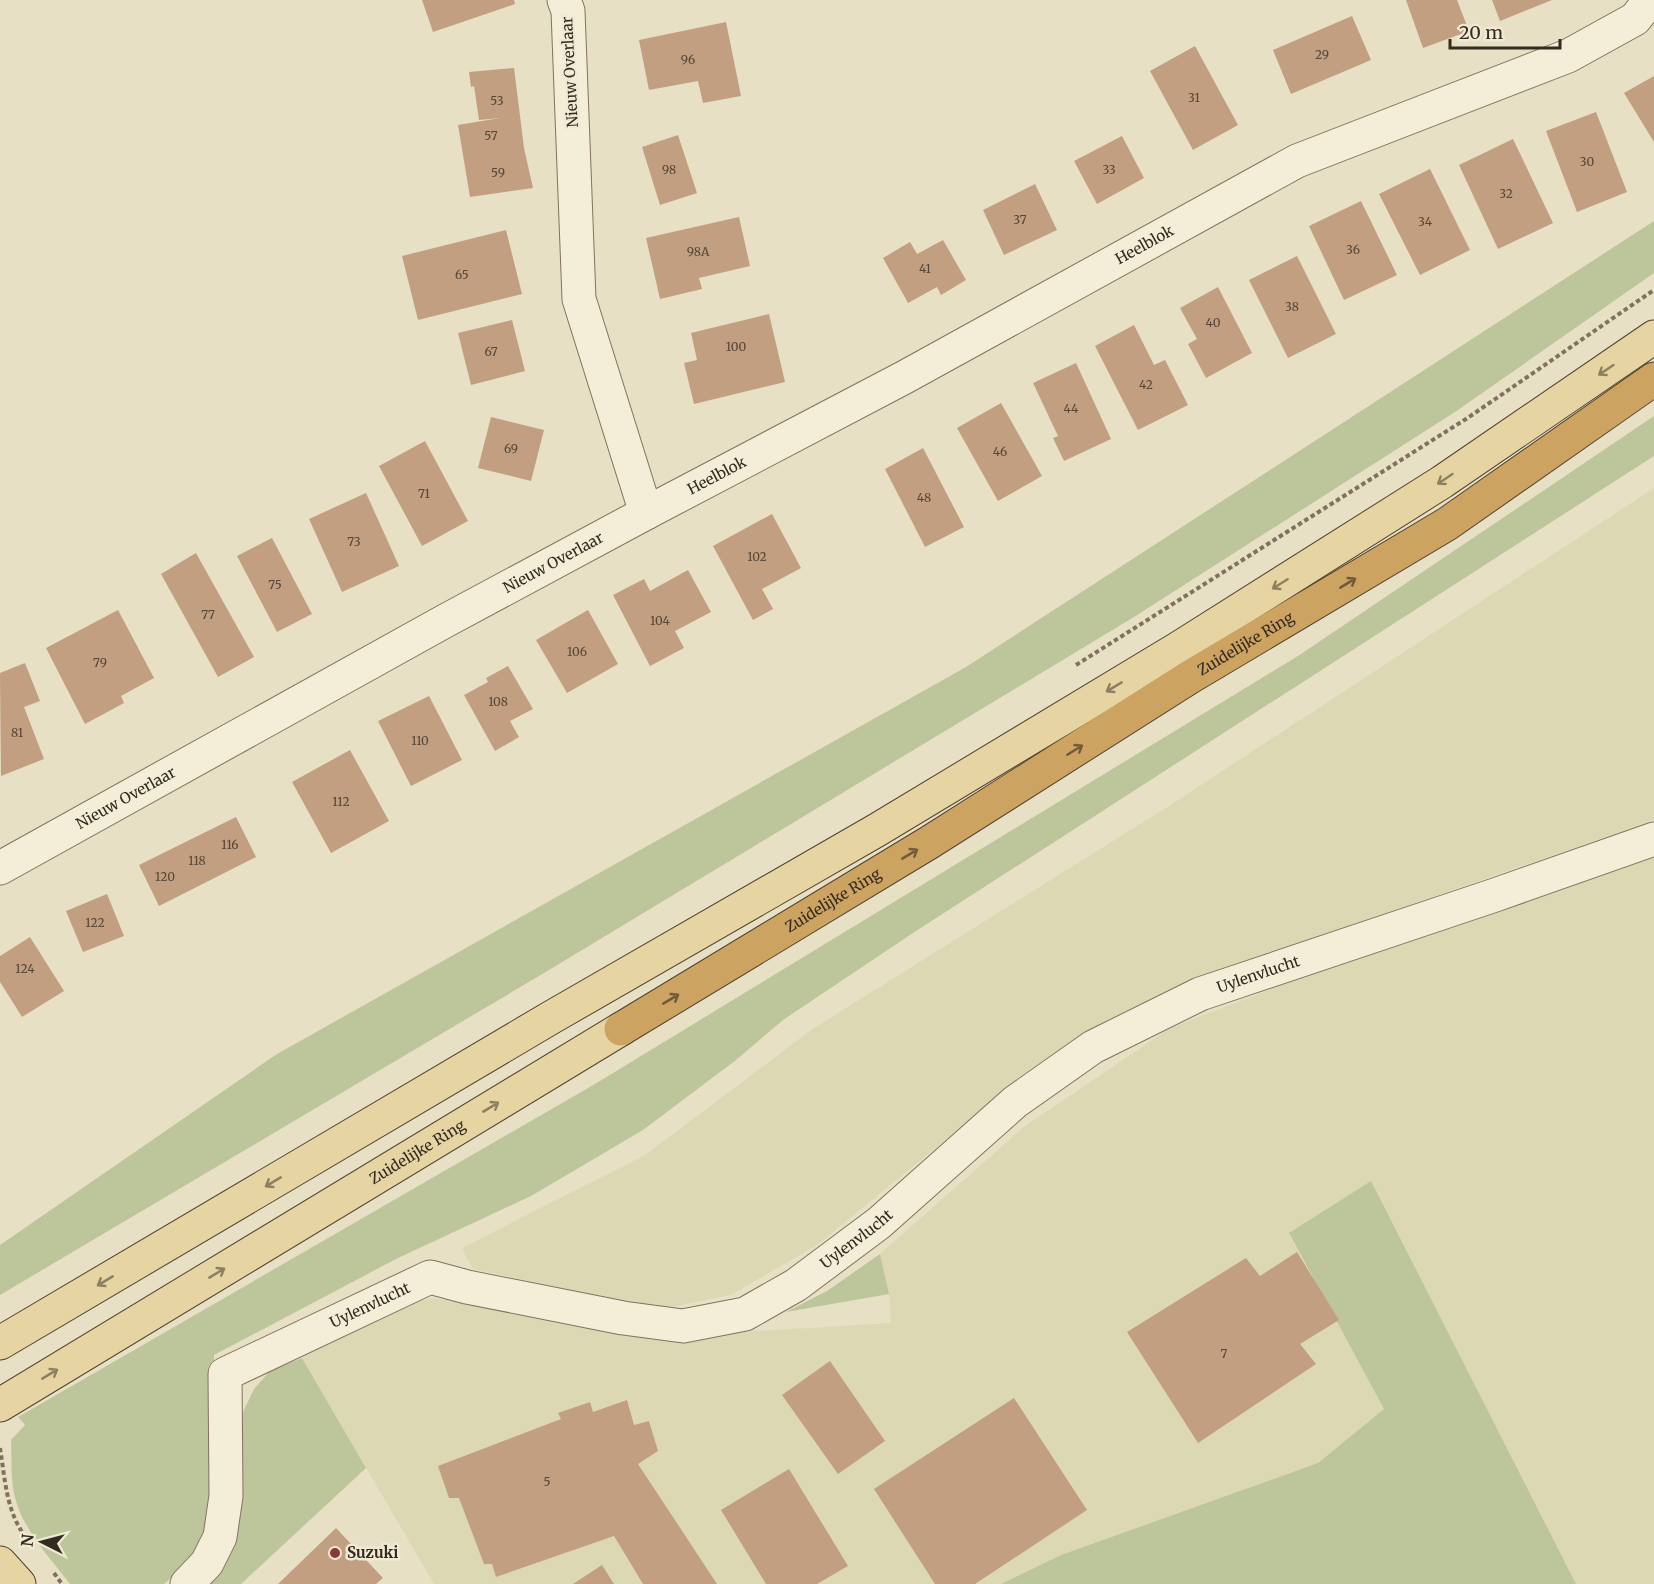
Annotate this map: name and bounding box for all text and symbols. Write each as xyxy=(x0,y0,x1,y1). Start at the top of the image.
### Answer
scale bar xyxy=(1450,12,1560,50)
street label: Nieuw Overlaar xyxy=(557,16,582,128)
text: 20 m xyxy=(1459,21,1503,44)
house number: 29 xyxy=(1315,47,1329,62)
house number: 96 xyxy=(681,52,695,67)
house number: 31 xyxy=(1188,90,1200,105)
house number: 53 xyxy=(490,93,504,108)
house number: 57 xyxy=(484,128,498,143)
house number: 30 xyxy=(1580,154,1594,169)
house number: 98 xyxy=(662,162,676,177)
house number: 33 xyxy=(1102,162,1116,177)
house number: 59 xyxy=(491,165,505,180)
house number: 32 xyxy=(1499,186,1513,201)
house number: 37 xyxy=(1013,212,1027,227)
house number: 34 xyxy=(1418,214,1433,229)
street label: Heelblok xyxy=(1112,221,1177,268)
house number: 36 xyxy=(1346,242,1360,257)
house number: 98A xyxy=(687,244,710,259)
house number: 41 xyxy=(919,261,932,276)
house number: 65 xyxy=(455,267,469,282)
house number: 38 xyxy=(1285,299,1299,314)
house number: 40 xyxy=(1206,315,1221,330)
house number: 100 xyxy=(726,339,746,354)
house number: 67 xyxy=(484,344,498,359)
one-way arrow xyxy=(1598,364,1614,376)
house number: 42 xyxy=(1139,377,1153,392)
house number: 44 xyxy=(1064,401,1079,416)
house number: 69 xyxy=(504,441,518,456)
house number: 46 xyxy=(993,444,1007,459)
street label: Heelblok xyxy=(684,452,750,499)
one-way arrow xyxy=(1436,473,1453,486)
house number: 71 xyxy=(418,486,431,501)
house number: 48 xyxy=(917,490,931,505)
street label: Nieuw Overlaar xyxy=(500,528,607,597)
house number: 73 xyxy=(347,534,361,549)
house number: 102 xyxy=(747,549,767,564)
one-way arrow xyxy=(1339,576,1356,588)
house number: 75 xyxy=(268,577,282,592)
one-way arrow xyxy=(1272,578,1289,590)
house number: 77 xyxy=(201,607,215,622)
street label: Zuidelijke Ring xyxy=(1194,607,1297,679)
house number: 104 xyxy=(650,613,671,628)
house number: 106 xyxy=(567,644,587,659)
house number: 79 xyxy=(93,655,107,670)
one-way arrow xyxy=(1106,681,1123,693)
house number: 108 xyxy=(488,694,508,709)
house number: 81 xyxy=(11,725,24,740)
house number: 110 xyxy=(411,733,429,748)
one-way arrow xyxy=(1066,744,1083,757)
street label: Nieuw Overlaar xyxy=(73,762,179,833)
house number: 112 xyxy=(332,794,350,809)
house number: 116 xyxy=(221,837,239,852)
one-way arrow xyxy=(901,848,918,860)
house number: 118 xyxy=(188,853,206,868)
street label: Zuidelijke Ring xyxy=(781,864,884,936)
house number: 120 xyxy=(155,869,175,884)
house number: 122 xyxy=(85,915,105,930)
street label: Uylenvlucht xyxy=(1214,951,1302,997)
house number: 124 xyxy=(15,961,35,976)
one-way arrow xyxy=(662,992,679,1004)
one-way arrow xyxy=(482,1101,499,1113)
street label: Zuidelijke Ring xyxy=(366,1116,469,1188)
one-way arrow xyxy=(265,1176,282,1188)
street label: Uylenvlucht xyxy=(816,1205,897,1273)
one-way arrow xyxy=(208,1267,225,1279)
one-way arrow xyxy=(97,1275,114,1287)
street label: Uylenvlucht xyxy=(327,1278,413,1332)
house number: 7 xyxy=(1221,1346,1228,1361)
one-way arrow xyxy=(41,1368,58,1380)
house number: 5 xyxy=(543,1474,551,1489)
north arrow xyxy=(12,1512,72,1572)
text: N xyxy=(16,1533,38,1548)
place label: Suzuki xyxy=(347,1543,398,1562)
marker: Suzuki xyxy=(328,1546,342,1560)

